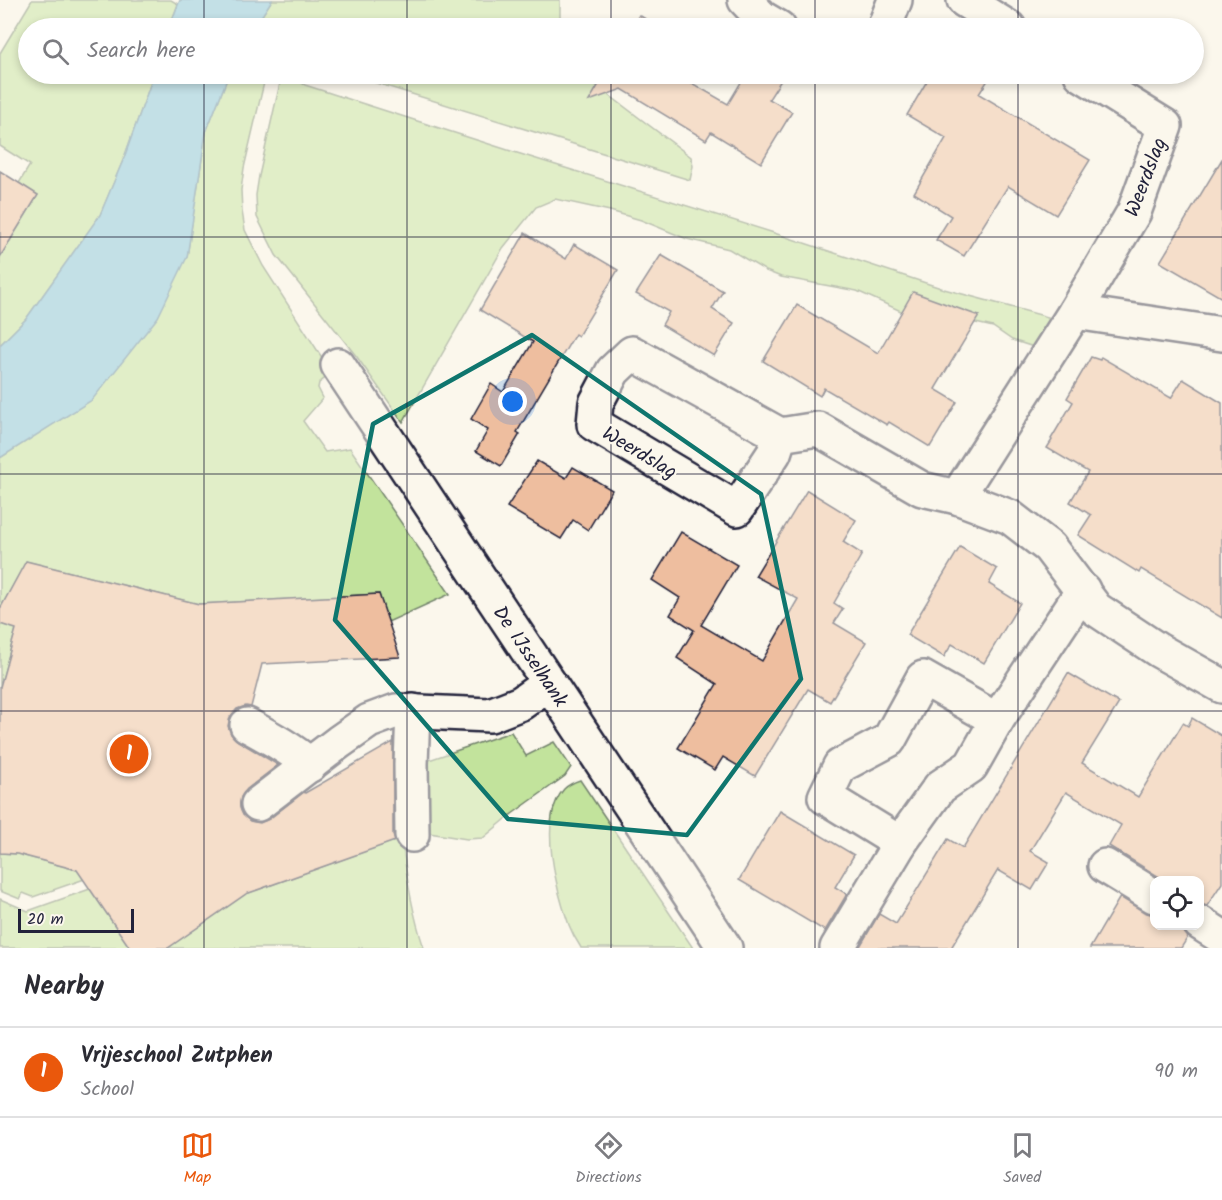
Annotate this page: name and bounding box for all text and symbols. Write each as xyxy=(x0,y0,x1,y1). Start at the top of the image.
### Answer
search box xyxy=(18,18,1204,84)
text: Search here xyxy=(87,34,195,69)
icon: search xyxy=(39,35,72,68)
street label: Weerdslag xyxy=(1117,133,1177,222)
your location xyxy=(498,387,527,416)
street label: Weerdslag xyxy=(595,419,683,489)
street label: De IJsselhank xyxy=(483,600,576,715)
pin: 1 xyxy=(110,732,148,777)
map controls xyxy=(1150,876,1204,930)
button: locate xyxy=(1150,876,1204,930)
scale bar xyxy=(18,906,134,934)
text: 20 m xyxy=(27,907,63,932)
text: Nearby xyxy=(24,966,104,1008)
text: Vrijeschool Zutphen xyxy=(81,1039,273,1074)
text: 1 xyxy=(40,1056,47,1088)
text: 90 m xyxy=(1154,1056,1198,1088)
text: School xyxy=(81,1074,134,1106)
tab: Map xyxy=(181,1129,214,1190)
tab: Directions xyxy=(575,1129,642,1190)
tab: Saved xyxy=(1003,1129,1041,1190)

